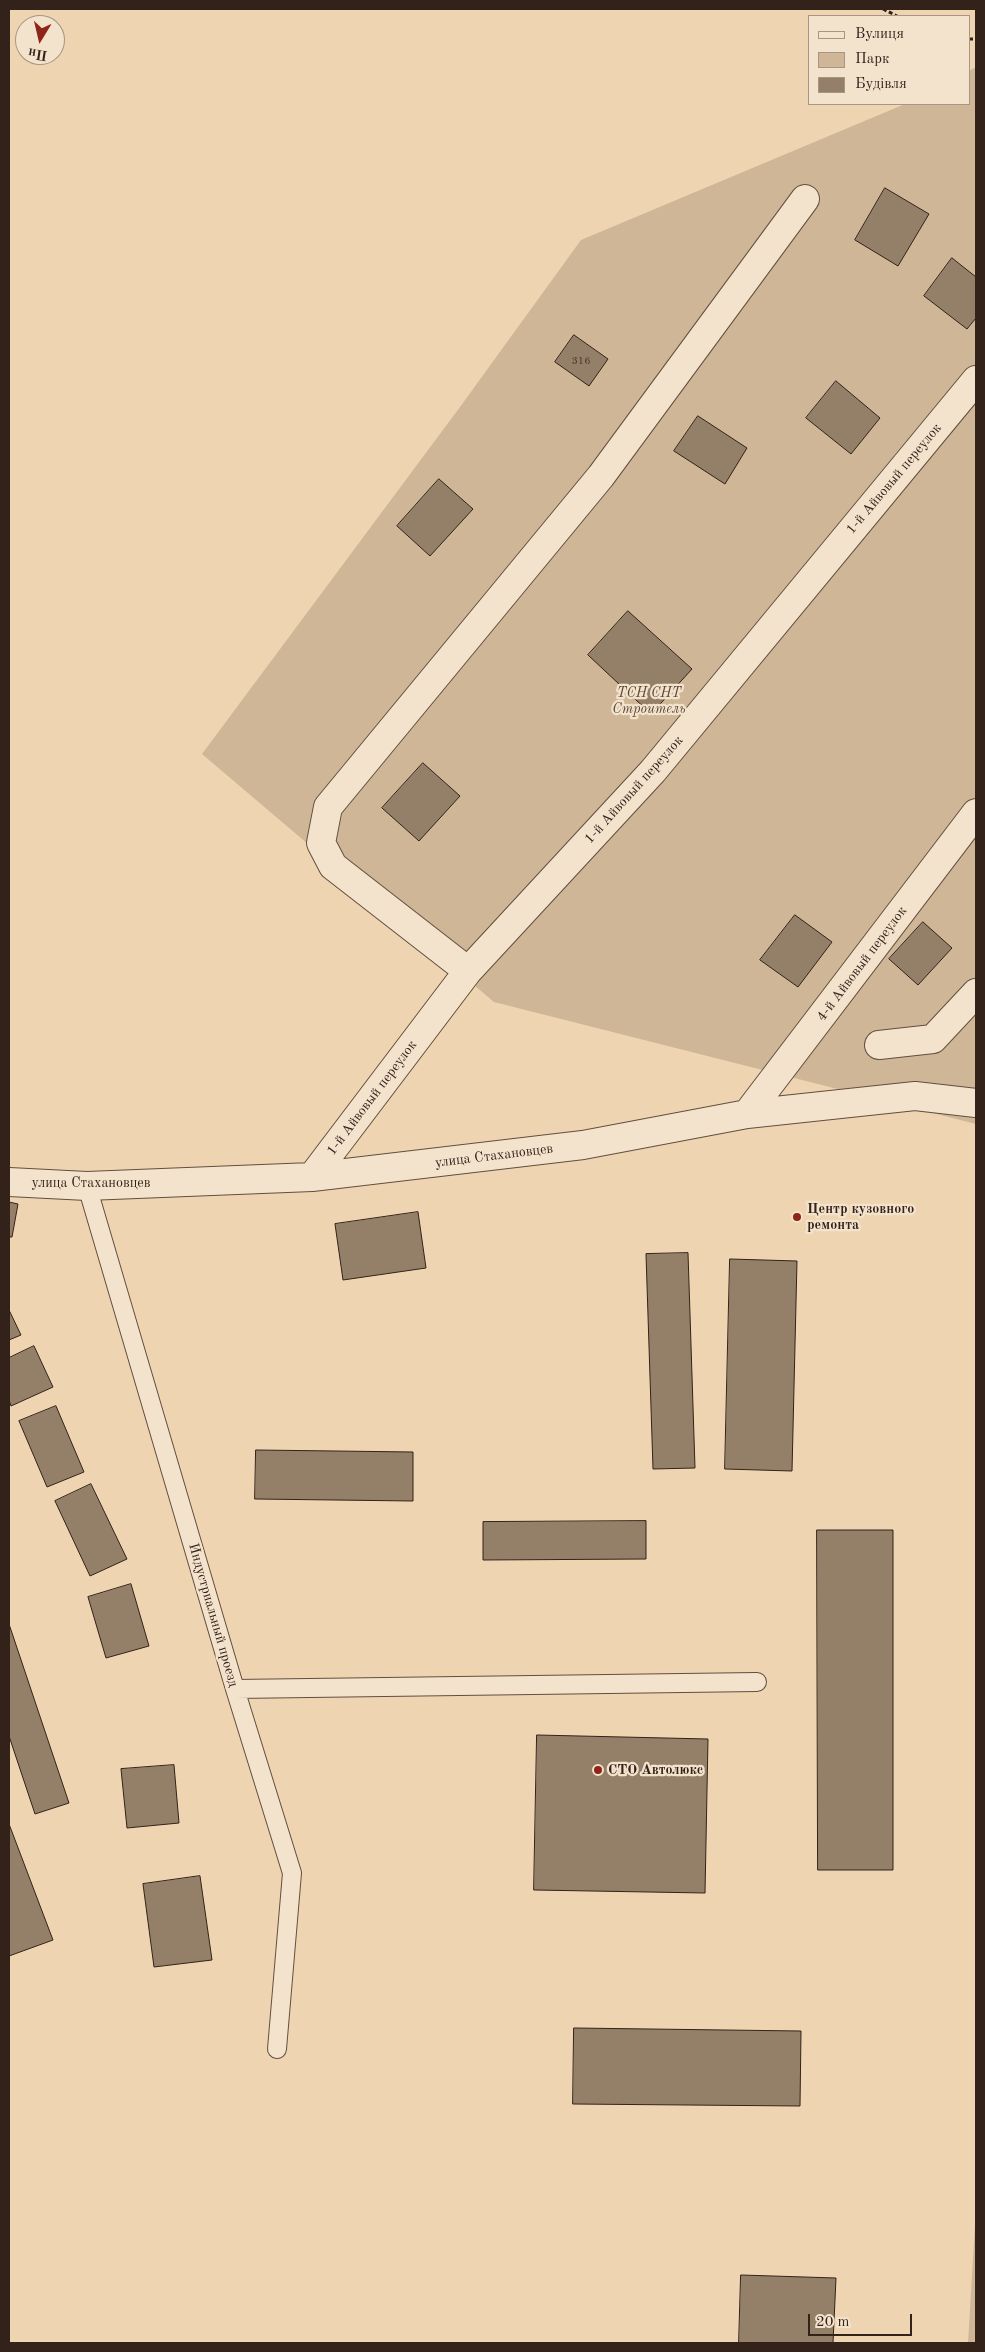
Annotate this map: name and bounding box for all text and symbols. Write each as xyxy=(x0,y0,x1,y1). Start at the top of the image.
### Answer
north arrow xyxy=(15,15,65,65)
legend xyxy=(808,15,970,105)
text: Вулиця xyxy=(855,27,904,42)
text: Пн xyxy=(27,45,48,62)
text: Парк xyxy=(855,52,890,67)
text: Будівля xyxy=(855,77,907,92)
house number: 316 xyxy=(571,354,591,368)
street label: 1-й Айвовый переулок xyxy=(843,420,945,538)
park label: ТСН СНТ Строитель xyxy=(612,685,686,718)
street label: 1-й Айвовый переулок xyxy=(581,733,687,847)
street label: 4-й Айвовый переулок xyxy=(813,903,911,1025)
street label: 1-й Айвовый переулок xyxy=(323,1037,421,1159)
street label: улица Стахановцев xyxy=(434,1140,554,1172)
street label: улица Стахановцев xyxy=(32,1175,150,1191)
place label: Центр кузовного ремонта xyxy=(807,1201,914,1234)
marker: Центр кузовного ремонта xyxy=(791,1211,803,1223)
street label: Индустриальный проезд xyxy=(184,1541,242,1689)
place label: СТО Автолюкс xyxy=(608,1762,703,1778)
marker: СТО Автолюкс xyxy=(592,1764,604,1776)
scale bar xyxy=(810,2304,914,2336)
text: 20 m xyxy=(816,2315,850,2330)

